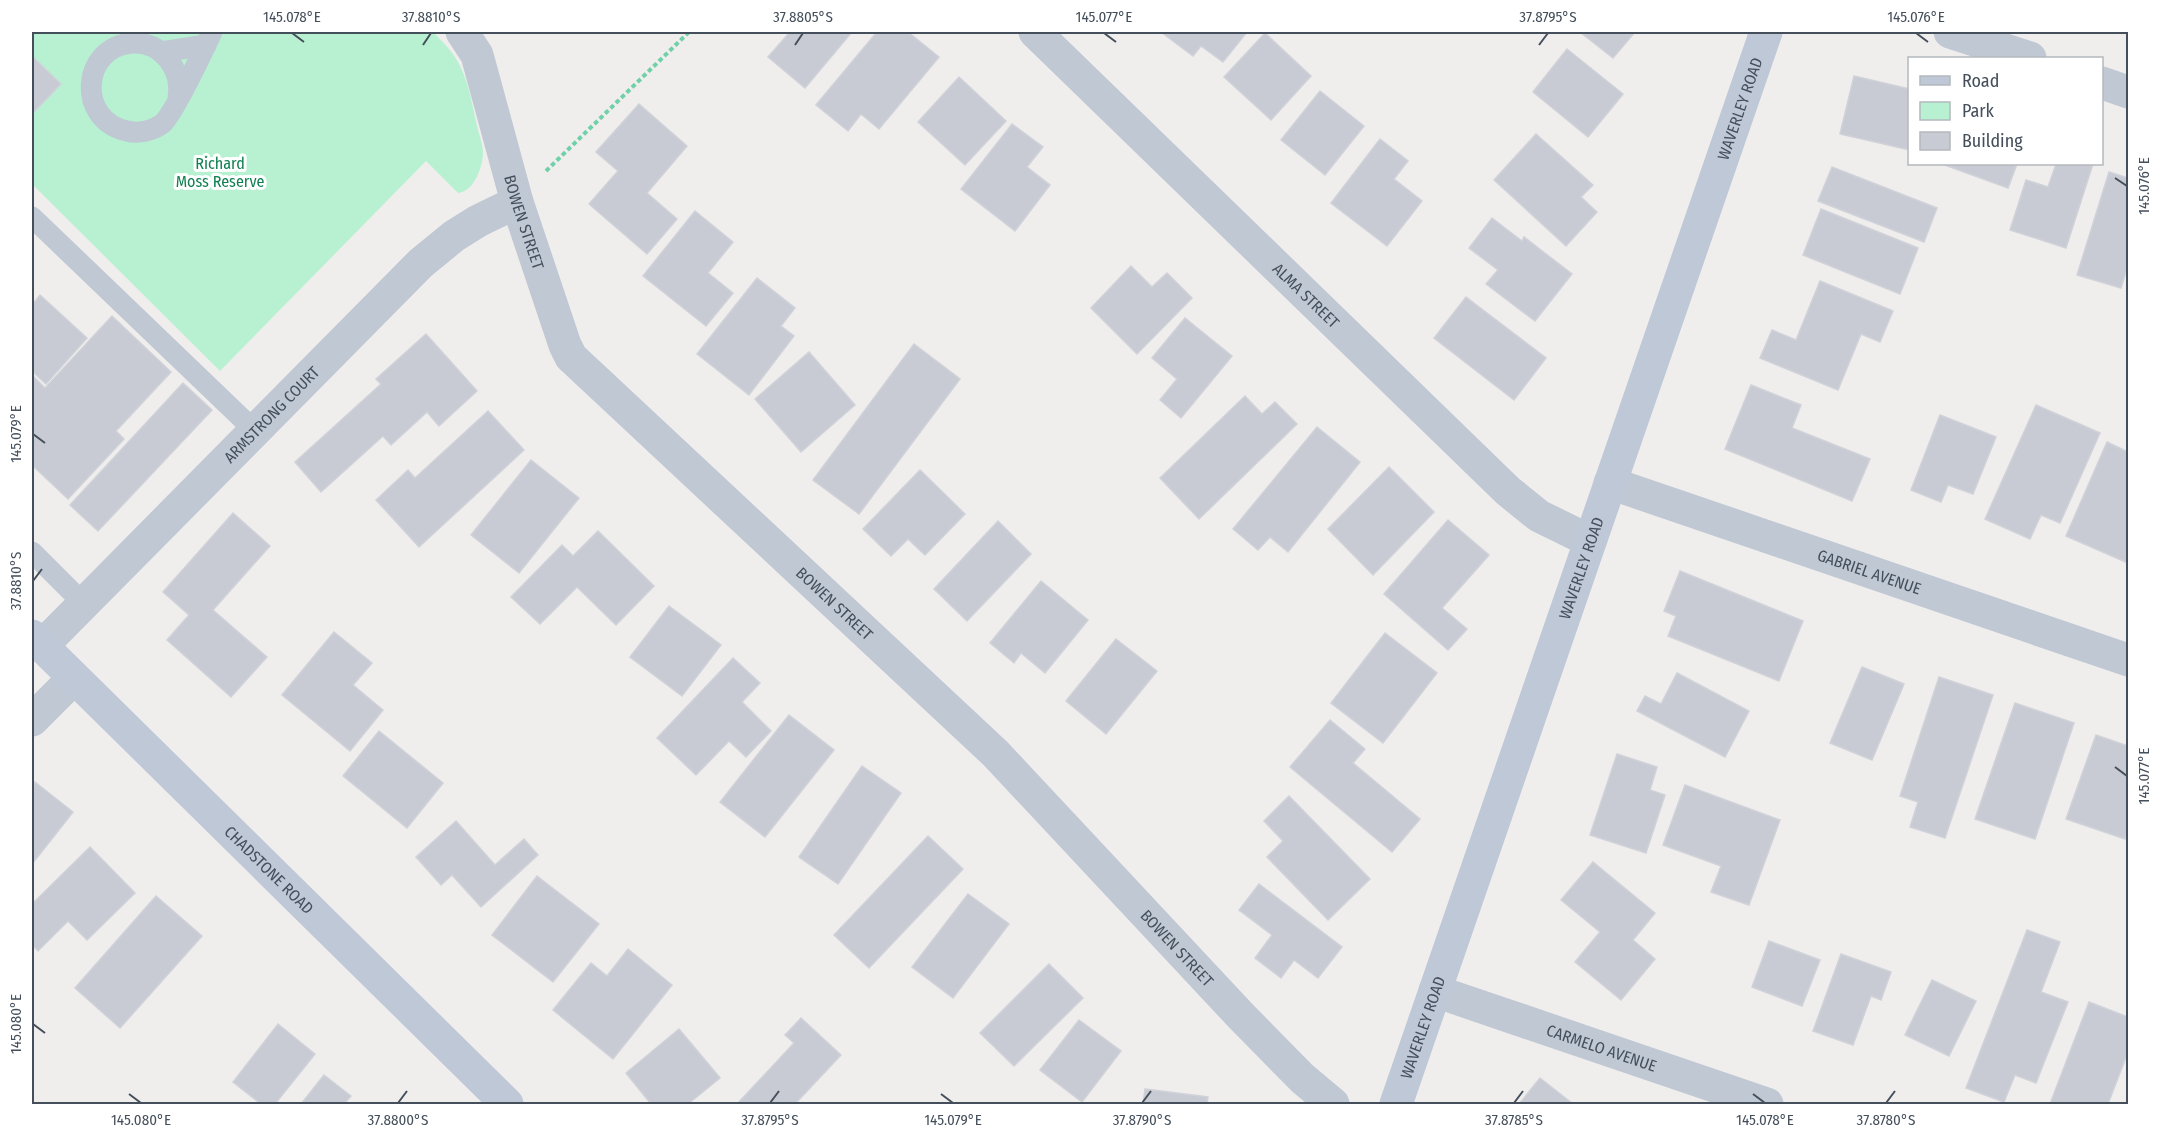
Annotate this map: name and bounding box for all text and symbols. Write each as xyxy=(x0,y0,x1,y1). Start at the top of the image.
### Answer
text: 145.078°E xyxy=(263,8,321,26)
text: 37.8810°S xyxy=(402,8,460,26)
text: 37.8805°S xyxy=(773,8,833,26)
text: 145.077°E xyxy=(1076,8,1132,26)
text: 37.8795°S xyxy=(1519,8,1577,26)
text: 145.076°E xyxy=(1887,8,1945,26)
street label: WAVERLEY ROAD xyxy=(1713,55,1766,162)
legend xyxy=(1908,57,2103,165)
text: Road xyxy=(1962,70,1999,92)
text: Park xyxy=(1962,100,1995,122)
text: Building xyxy=(1962,130,2023,152)
park label: Richard Moss Reserve xyxy=(176,154,264,191)
text: 145.076°E xyxy=(2135,157,2153,215)
street label: BOWEN STREET xyxy=(501,173,549,272)
street label: ALMA STREET xyxy=(1269,259,1344,332)
street label: ARMSTRONG COURT xyxy=(220,362,323,466)
text: 145.079°E xyxy=(7,405,25,463)
street label: WAVERLEY ROAD xyxy=(1555,514,1607,622)
street label: GABRIEL AVENUE xyxy=(1815,545,1924,598)
text: 37.8810°S xyxy=(7,552,25,610)
street label: BOWEN STREET xyxy=(792,563,878,644)
text: 145.077°E xyxy=(2135,748,2153,804)
street label: CHADSTONE ROAD xyxy=(221,822,318,918)
street label: BOWEN STREET xyxy=(1137,906,1218,991)
street label: WAVERLEY ROAD xyxy=(1396,974,1449,1081)
text: 145.080°E xyxy=(7,994,25,1054)
street label: CARMELO AVENUE xyxy=(1544,1020,1659,1075)
text: 145.080°E xyxy=(111,1111,171,1129)
text: 37.8800°S xyxy=(367,1111,429,1129)
text: 37.8795°S xyxy=(741,1111,799,1129)
text: 145.079°E xyxy=(924,1111,982,1129)
text: 37.8790°S xyxy=(1113,1111,1171,1129)
text: 37.8785°S xyxy=(1485,1111,1543,1129)
text: 145.078°E xyxy=(1736,1111,1794,1129)
text: 37.8780°S xyxy=(1857,1111,1915,1129)

